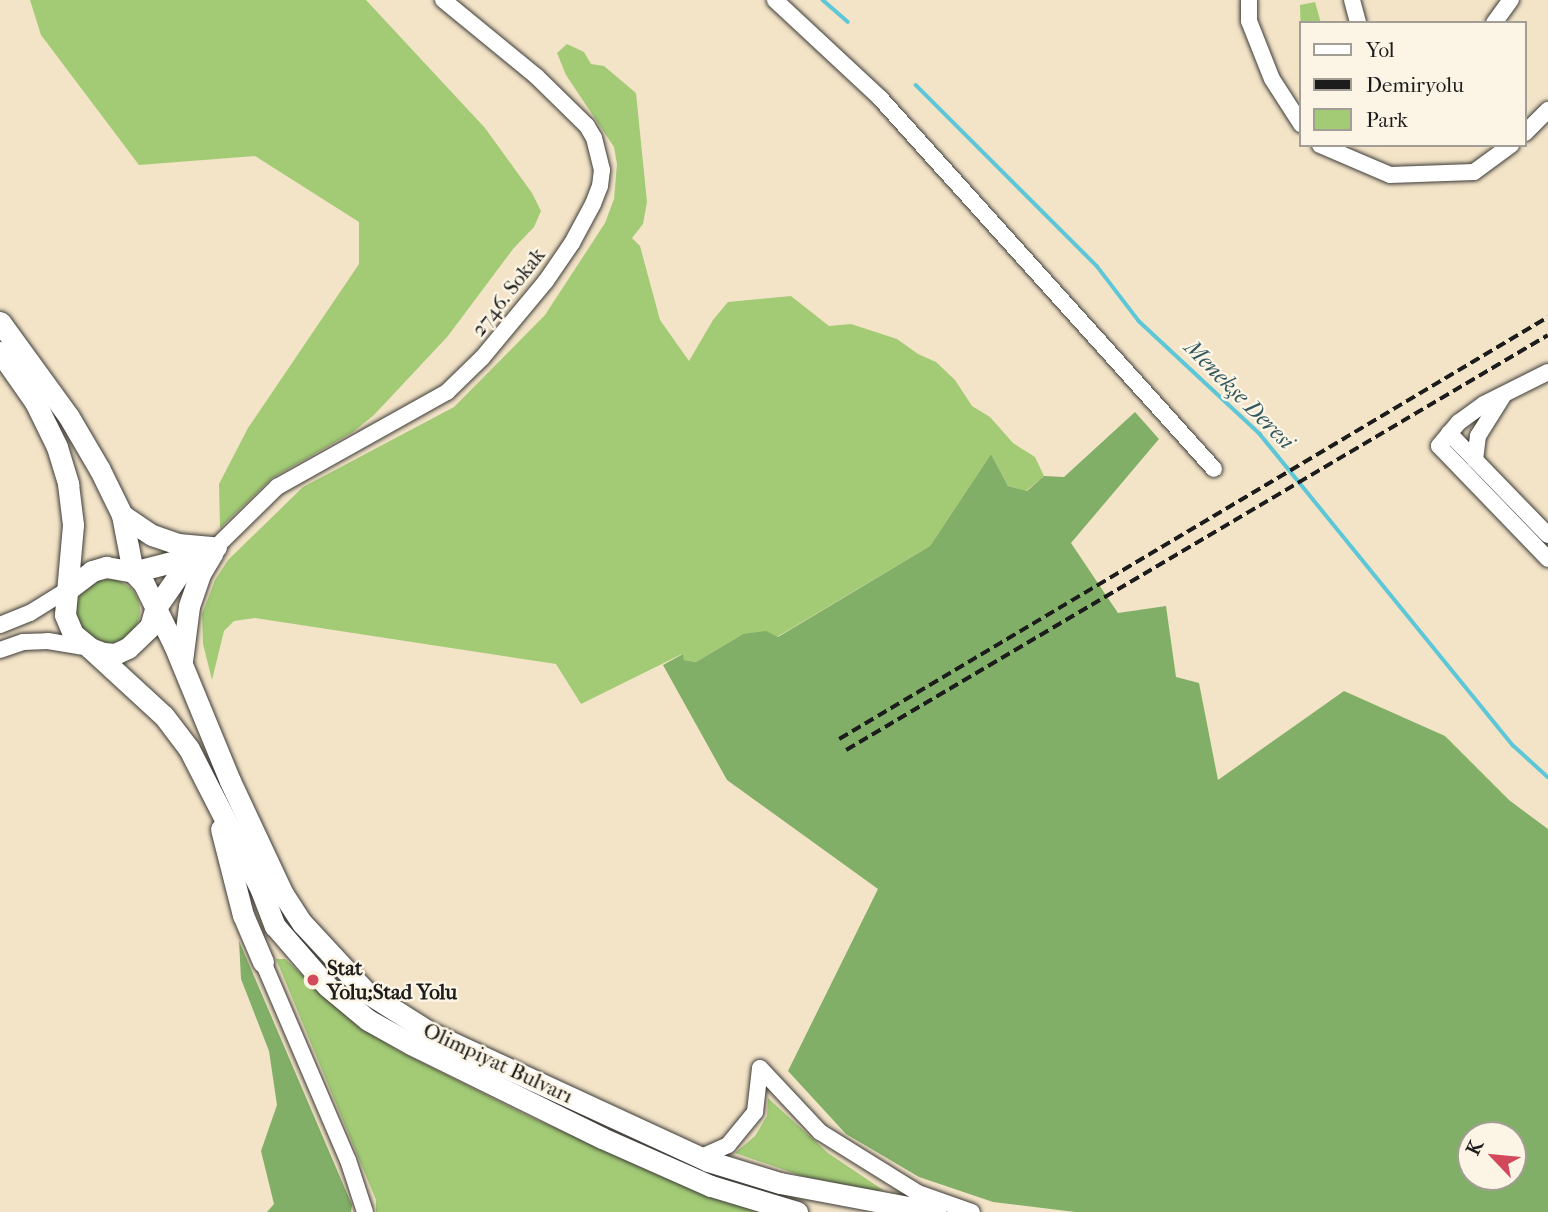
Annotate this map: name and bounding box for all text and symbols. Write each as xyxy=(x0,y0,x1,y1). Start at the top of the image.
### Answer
legend xyxy=(1300,21,1527,147)
text: Yol xyxy=(1366,38,1395,62)
text: Demiryolu xyxy=(1366,73,1464,97)
text: Park xyxy=(1366,108,1408,132)
street label: 2746. Sokak xyxy=(466,243,550,341)
water label: Menekşe Deresi xyxy=(1178,334,1300,456)
place label: Stat Yolu;Stad Yolu xyxy=(327,955,457,1005)
marker: Stat Yolu;Stad Yolu xyxy=(305,972,321,988)
street label: Olimpiyat Bulvarı xyxy=(419,1017,577,1109)
north arrow xyxy=(1457,1121,1527,1191)
text: K xyxy=(1462,1137,1488,1159)

